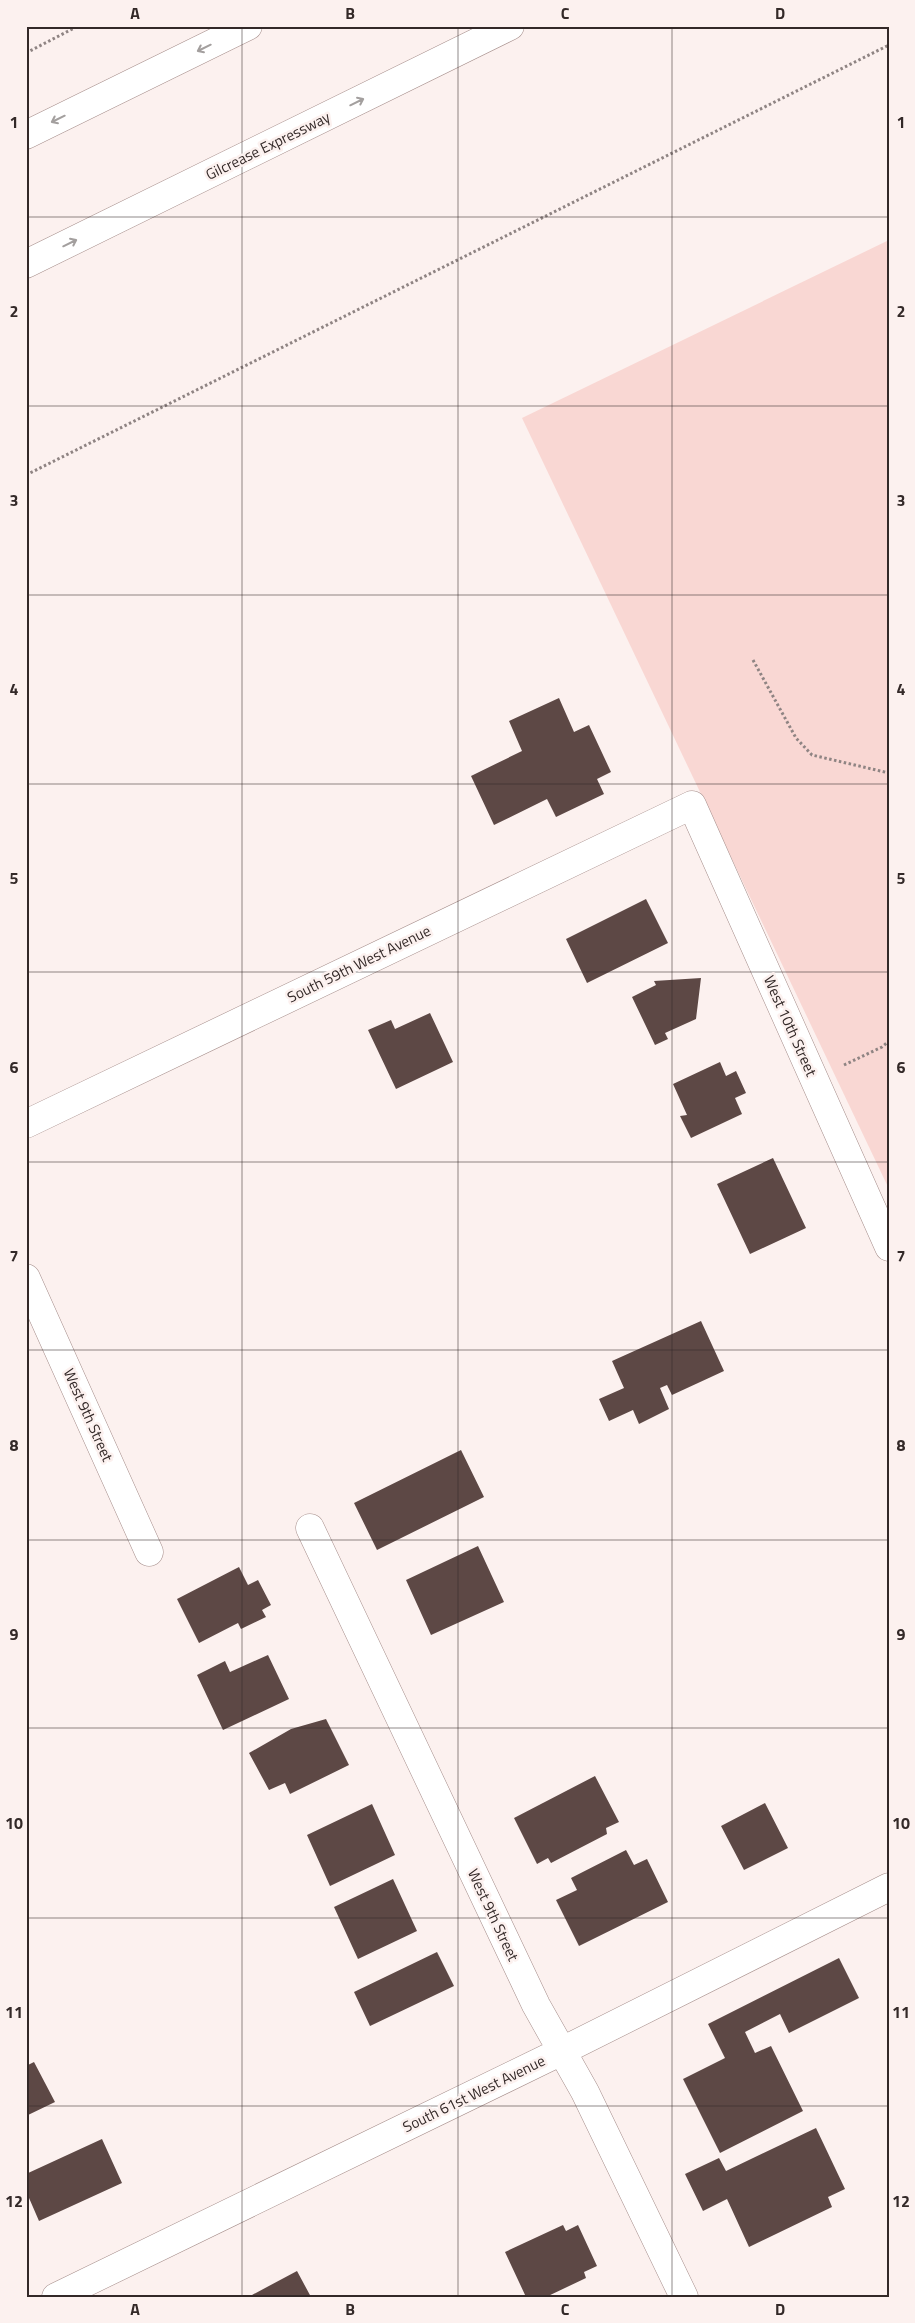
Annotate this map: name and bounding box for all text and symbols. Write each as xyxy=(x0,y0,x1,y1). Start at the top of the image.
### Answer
text: A xyxy=(130,1,140,25)
text: B xyxy=(345,1,355,25)
text: C xyxy=(561,1,570,25)
text: D xyxy=(775,1,785,25)
one-way arrow xyxy=(197,43,212,53)
one-way arrow xyxy=(349,97,364,106)
street label: Gilcrease Expressway xyxy=(202,105,334,186)
text: 1 xyxy=(10,110,18,134)
text: 1 xyxy=(897,110,905,134)
one-way arrow xyxy=(51,115,66,124)
one-way arrow xyxy=(62,238,77,247)
text: 2 xyxy=(10,299,18,323)
text: 2 xyxy=(897,299,905,323)
text: 3 xyxy=(10,488,18,512)
text: 3 xyxy=(897,488,905,512)
text: 4 xyxy=(10,677,19,701)
text: 4 xyxy=(897,677,906,701)
text: 5 xyxy=(10,866,19,890)
text: 5 xyxy=(897,866,906,890)
street label: South 59th West Avenue xyxy=(283,919,434,1008)
street label: West 10th Street xyxy=(758,972,823,1081)
text: 6 xyxy=(10,1055,19,1079)
text: 6 xyxy=(897,1055,906,1079)
text: 7 xyxy=(10,1244,18,1268)
text: 7 xyxy=(897,1244,905,1268)
street label: West 9th Street xyxy=(58,1365,120,1466)
text: 8 xyxy=(10,1433,19,1457)
text: 8 xyxy=(897,1433,906,1457)
text: 9 xyxy=(10,1622,19,1646)
text: 9 xyxy=(897,1622,906,1646)
text: 10 xyxy=(5,1811,23,1835)
text: 10 xyxy=(892,1811,910,1835)
street label: West 9th Street xyxy=(462,1865,525,1966)
text: 11 xyxy=(5,2000,23,2024)
text: 11 xyxy=(892,2000,910,2024)
street label: South 61st West Avenue xyxy=(399,2049,549,2138)
text: 12 xyxy=(5,2189,23,2213)
text: 12 xyxy=(892,2189,910,2213)
text: A xyxy=(130,2297,140,2321)
text: B xyxy=(345,2297,355,2321)
text: C xyxy=(561,2297,570,2321)
text: D xyxy=(775,2297,785,2321)

